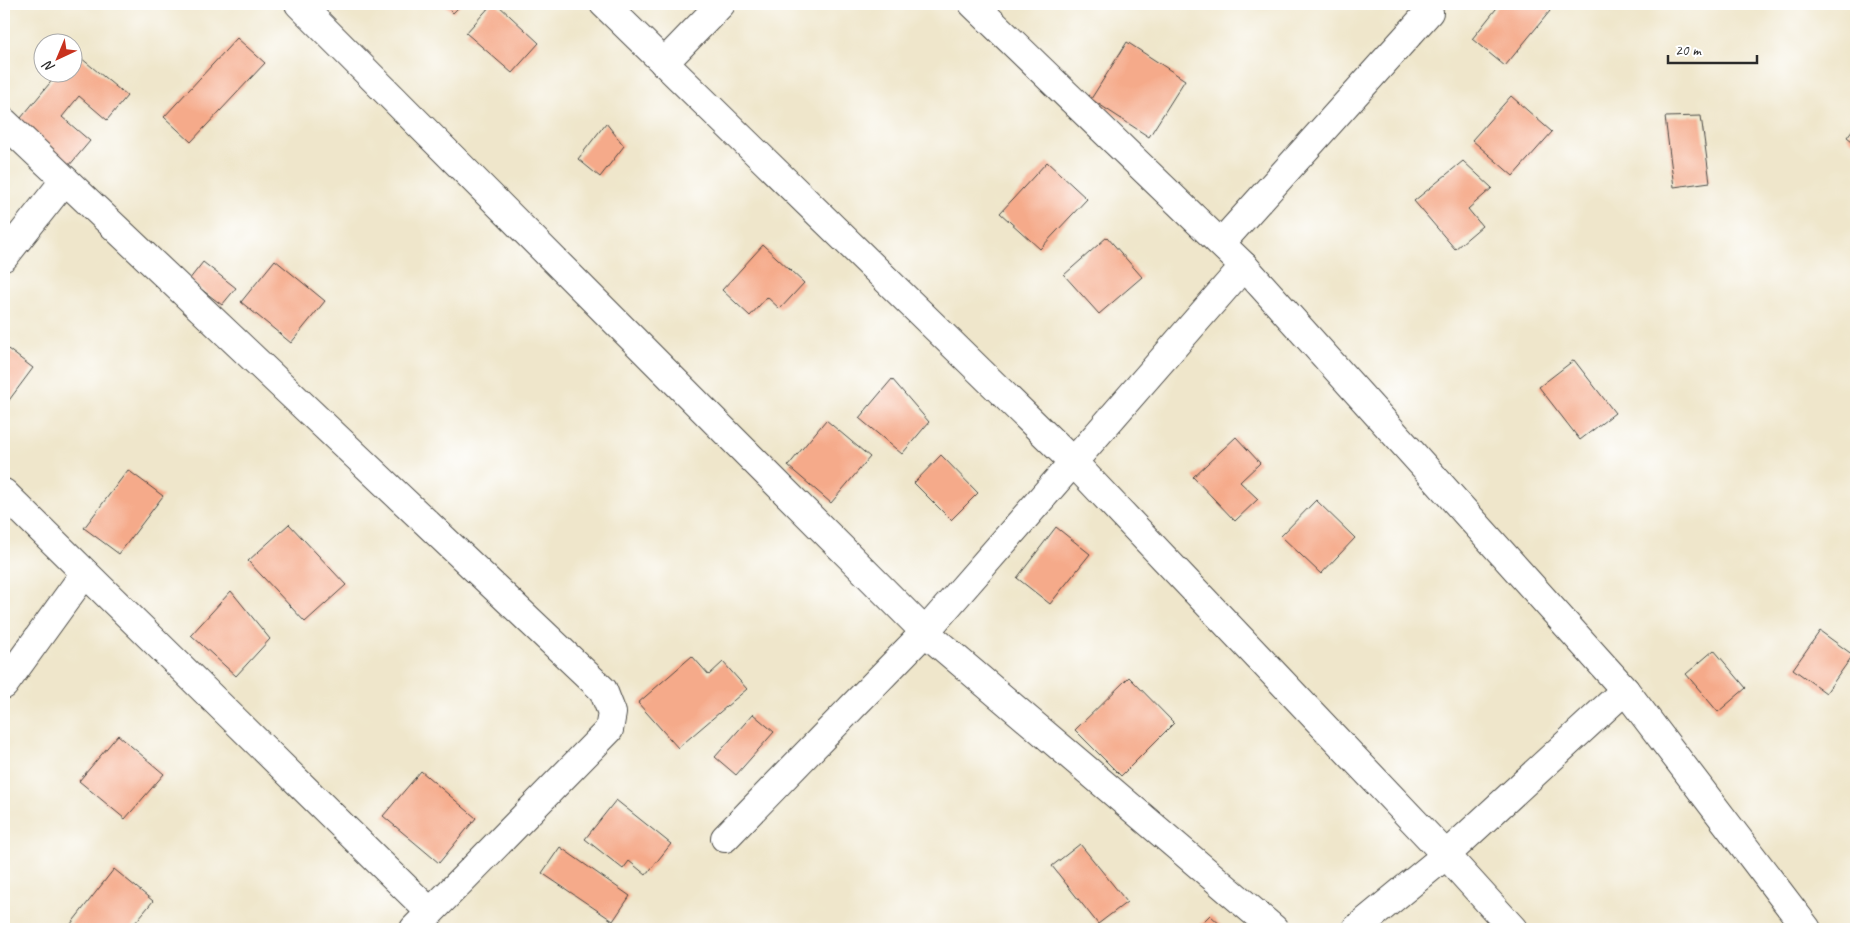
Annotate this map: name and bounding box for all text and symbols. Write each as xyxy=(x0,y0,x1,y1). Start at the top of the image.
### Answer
north arrow xyxy=(32,32,82,82)
scale bar xyxy=(1668,32,1756,64)
text: 20 m xyxy=(1675,41,1702,60)
text: N xyxy=(39,56,58,76)

